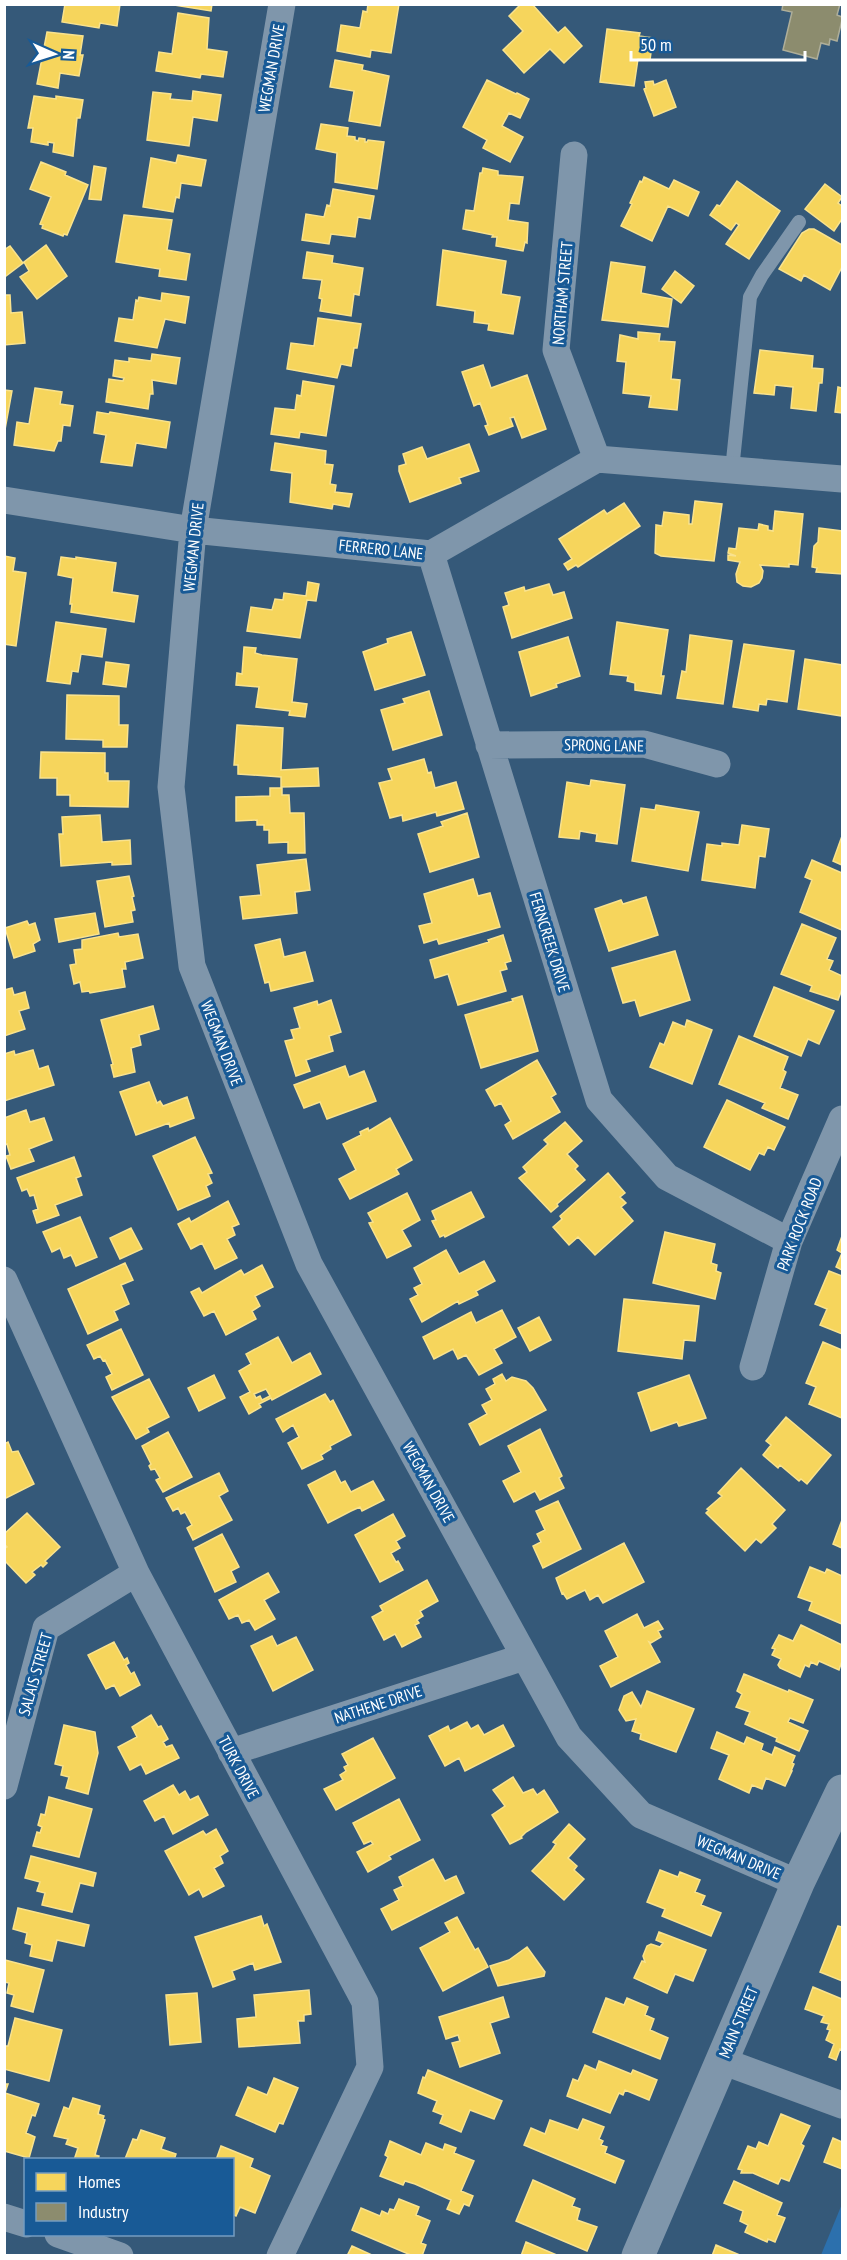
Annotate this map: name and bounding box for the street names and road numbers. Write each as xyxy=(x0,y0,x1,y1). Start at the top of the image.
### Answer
street label: WEGMAN DRIVE xyxy=(253,22,289,114)
street label: NORTHAM STREET xyxy=(548,240,576,346)
street label: WEGMAN DRIVE xyxy=(178,501,208,592)
street label: FERRERO LANE xyxy=(338,535,424,563)
street label: SPRONG LANE xyxy=(564,734,644,756)
street label: FERNCREEK DRIVE xyxy=(525,890,575,995)
street label: WEGMAN DRIVE xyxy=(197,998,247,1088)
street label: PARK ROCK ROAD xyxy=(772,1174,826,1274)
street label: WEGMAN DRIVE xyxy=(399,1438,459,1526)
street label: SALAIS STREET xyxy=(14,1630,56,1718)
street label: NATHENE DRIVE xyxy=(332,1680,424,1728)
street label: TURK DRIVE xyxy=(214,1732,264,1802)
street label: WEGMAN DRIVE xyxy=(694,1830,784,1884)
street label: MAIN STREET xyxy=(714,1983,762,2061)

